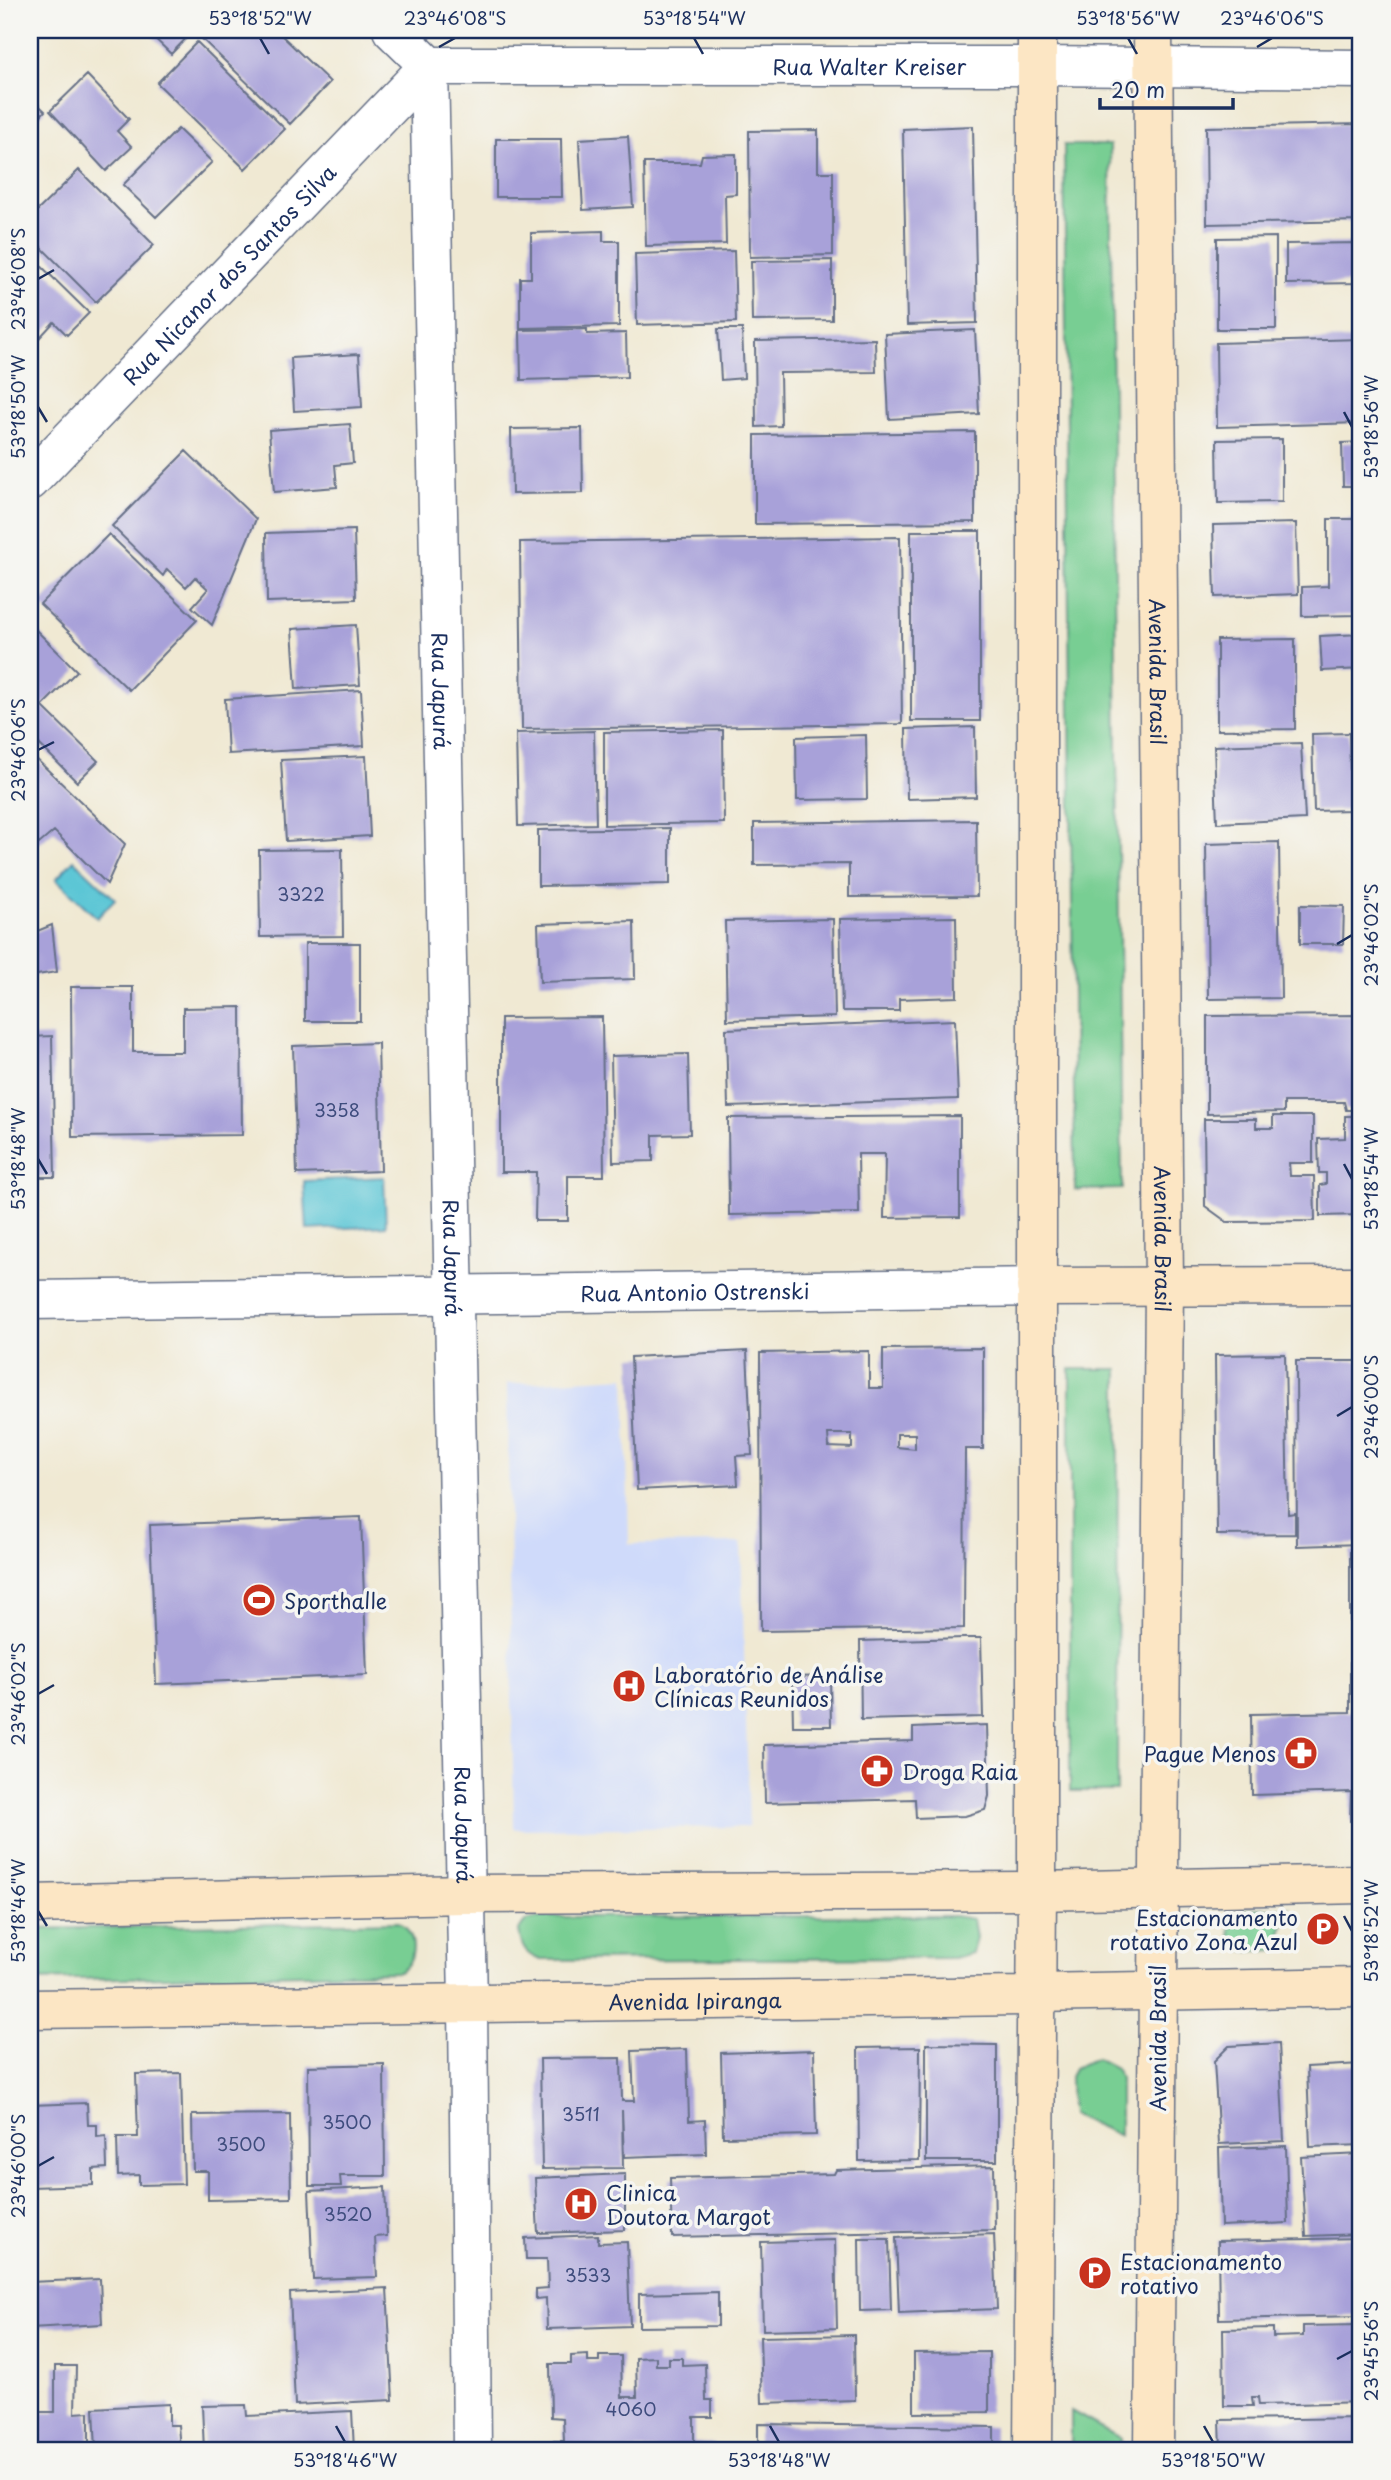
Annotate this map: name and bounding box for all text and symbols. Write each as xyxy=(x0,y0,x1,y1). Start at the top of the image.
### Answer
text: 53°18'52"W xyxy=(208,4,312,31)
text: 23°46'08"S xyxy=(403,4,507,31)
text: 53°18'54"W xyxy=(642,4,746,31)
text: 53°18'56"W xyxy=(1076,4,1180,31)
text: 23°46'06"S xyxy=(1220,4,1324,31)
street label: Rua Walter Kreiser xyxy=(772,50,967,82)
scale bar xyxy=(1100,66,1234,110)
text: 20 m xyxy=(1111,73,1165,105)
street label: Rua Nicanor dos Santos Silva xyxy=(115,156,343,392)
text: 23°46'08"S xyxy=(4,227,31,331)
text: 53°18'50"W xyxy=(4,354,31,459)
text: 53°18'56"W xyxy=(1357,375,1384,479)
street label: Avenida Brasil xyxy=(1142,599,1175,745)
street label: Rua Japurá xyxy=(424,632,459,750)
text: 23°46'06"S xyxy=(4,698,31,802)
house number: 3322 xyxy=(277,880,325,907)
text: 23°46'02"S xyxy=(1357,883,1384,987)
house number: 3358 xyxy=(314,1096,360,1123)
text: 53°18'48"W xyxy=(4,1107,31,1211)
text: 53°18'54"W xyxy=(1357,1127,1384,1231)
street label: Avenida Brasil xyxy=(1147,1166,1180,1312)
street label: Rua Japurá xyxy=(436,1199,470,1317)
street label: Rua Antonio Ostrenski xyxy=(580,1274,810,1309)
text: 23°46'00"S xyxy=(1357,1355,1384,1459)
sports icon: Sporthalle xyxy=(240,1581,278,1619)
place label: Sporthalle xyxy=(284,1584,387,1616)
text: 23°46'02"S xyxy=(4,1642,31,1746)
place label: Laboratório de Análise Clínicas Reunidos xyxy=(654,1658,883,1714)
hospital icon: Laboratório de Análise Clínicas Reunidos xyxy=(610,1667,648,1705)
pharmacy icon: Pague Menos xyxy=(1282,1734,1320,1772)
place label: Pague Menos xyxy=(1144,1737,1276,1769)
pharmacy icon: Droga Raia xyxy=(858,1752,896,1790)
place label: Droga Raia xyxy=(902,1755,1019,1787)
street label: Rua Japurá xyxy=(447,1766,482,1884)
text: 53°18'46"W xyxy=(4,1858,31,1963)
text: 53°18'52"W xyxy=(1357,1879,1384,1983)
place label: Estacionamento rotativo Zona Azul xyxy=(1110,1901,1298,1957)
parking icon: Estacionamento rotativo Zona Azul xyxy=(1304,1910,1342,1948)
street label: Avenida Brasil xyxy=(1141,1965,1173,2111)
street label: Avenida Ipiranga xyxy=(608,1983,782,2017)
house number: 3511 xyxy=(562,2100,600,2127)
house number: 3500 xyxy=(322,2108,372,2135)
text: 23°46'00"S xyxy=(4,2114,31,2218)
house number: 3500 xyxy=(216,2130,266,2157)
place label: Clinica Doutora Margot xyxy=(606,2176,771,2232)
hospital icon: Clinica Doutora Margot xyxy=(562,2185,600,2223)
house number: 3520 xyxy=(324,2200,372,2227)
place label: Estacionamento rotativo xyxy=(1120,2245,1282,2301)
parking icon: Estacionamento rotativo xyxy=(1076,2254,1114,2292)
house number: 3533 xyxy=(565,2261,611,2288)
text: 23°45'56"S xyxy=(1357,2300,1384,2402)
house number: 4060 xyxy=(606,2395,656,2422)
text: 53°18'46"W xyxy=(293,2446,398,2473)
text: 53°18'48"W xyxy=(727,2446,831,2473)
text: 53°18'50"W xyxy=(1161,2446,1266,2473)

